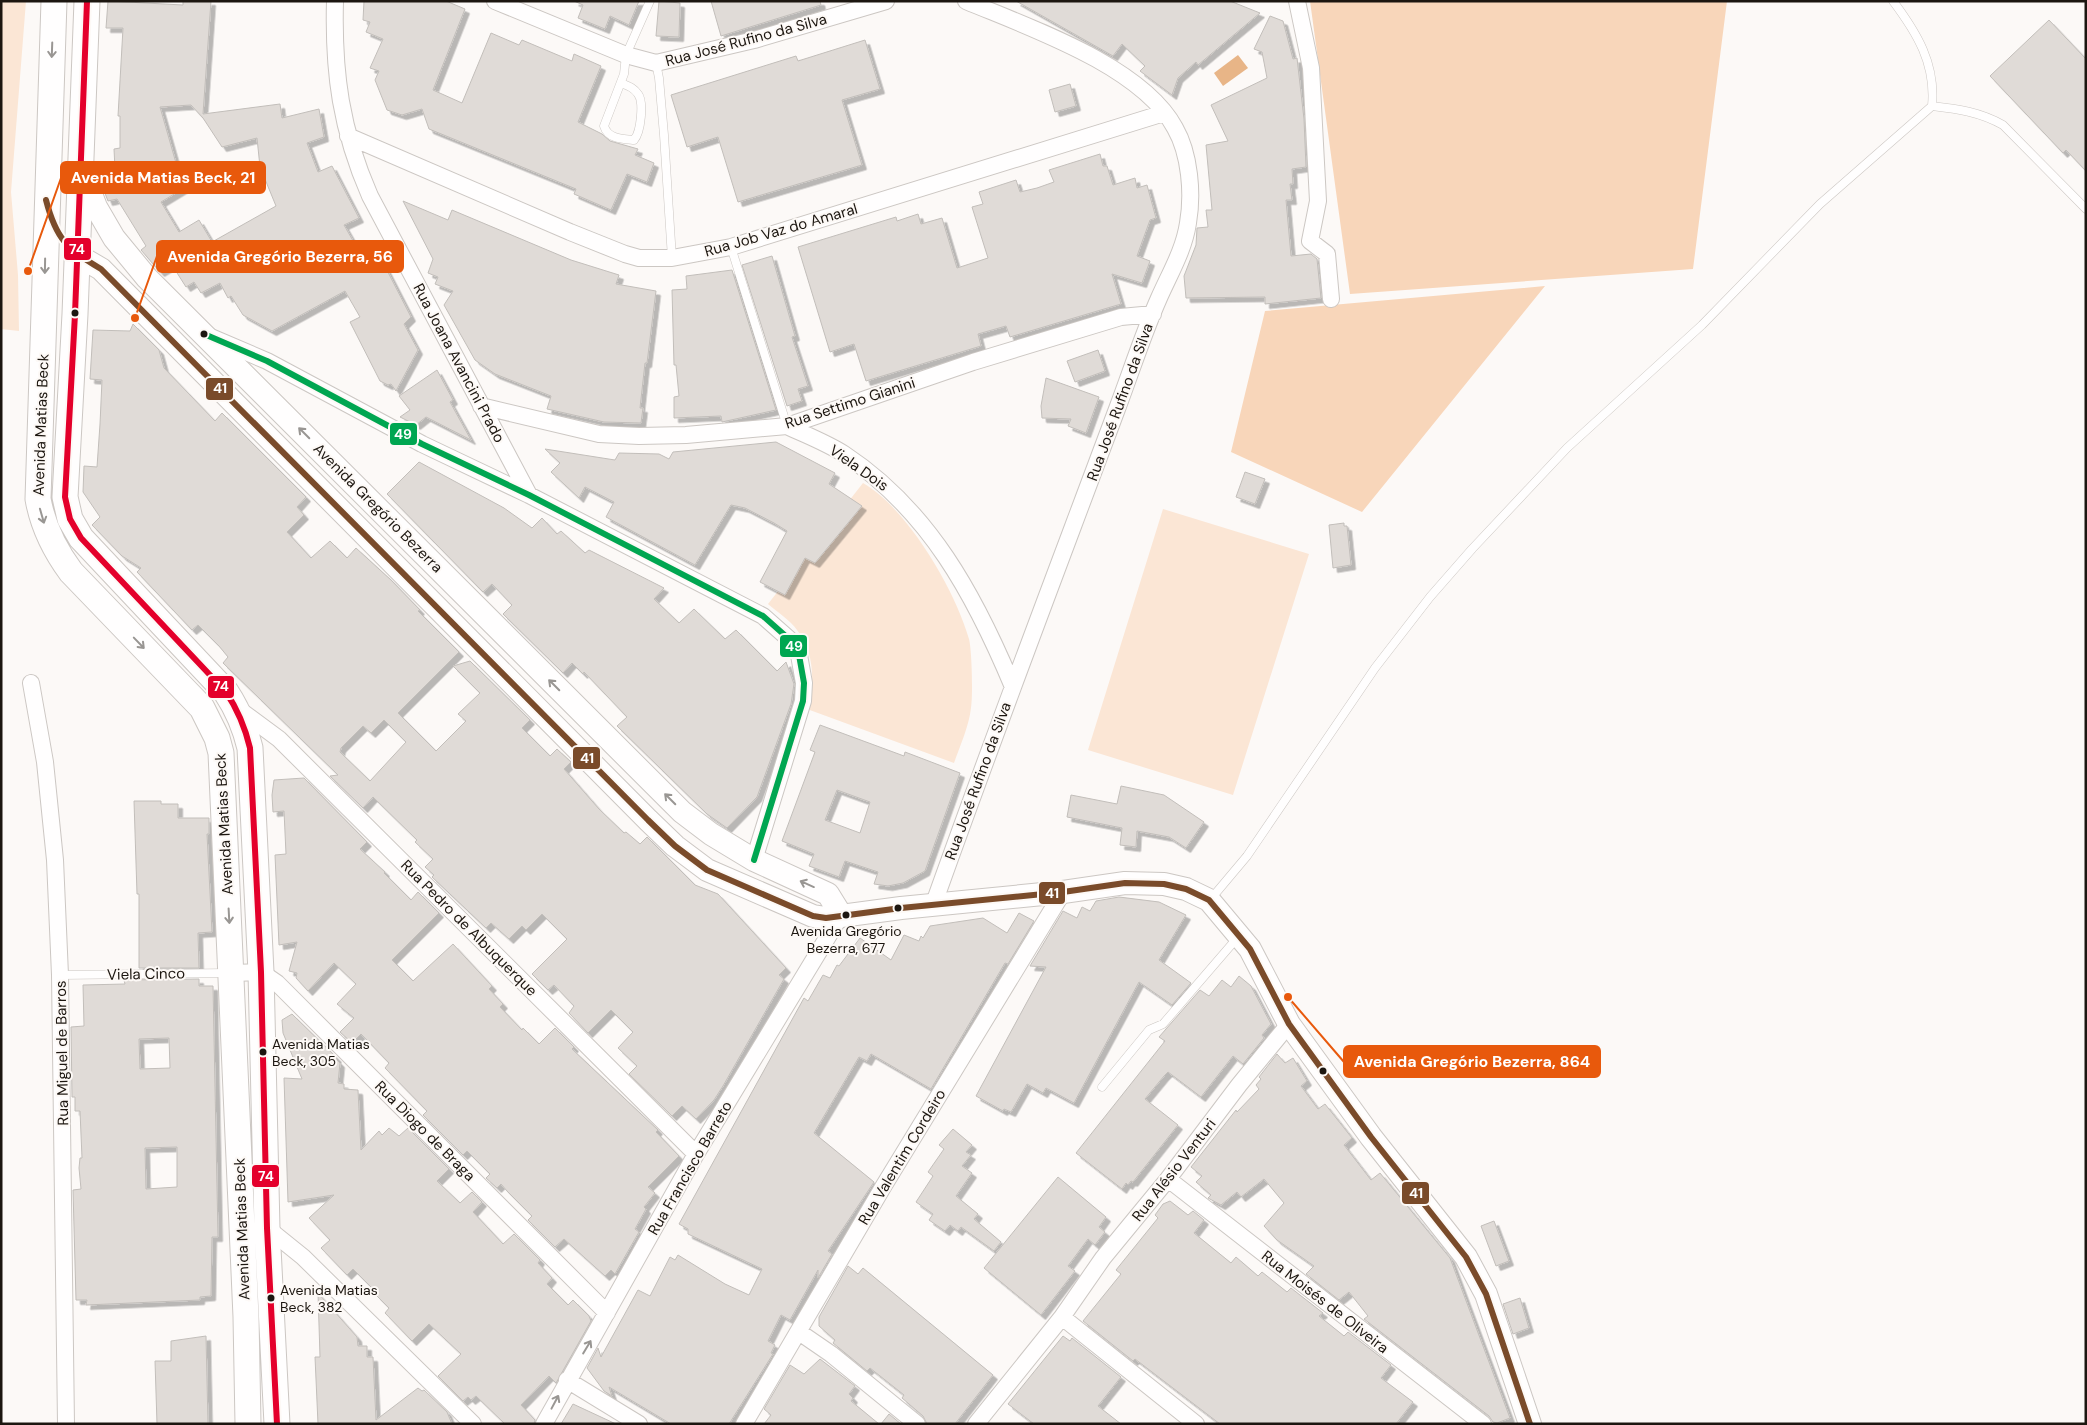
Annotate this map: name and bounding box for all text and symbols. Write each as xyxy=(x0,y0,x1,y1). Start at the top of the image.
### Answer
street label: Rua José Rufino da Silva xyxy=(663,9,829,71)
one-way arrow xyxy=(48,42,57,58)
callout: Avenida Matias Beck, 21 xyxy=(61,162,265,193)
text: Avenida Matias Beck, 21 xyxy=(71,167,255,188)
street label: Rua Job Vaz do Amaral xyxy=(702,199,860,261)
line badge: 74 xyxy=(63,237,92,261)
text: 74 xyxy=(69,240,85,258)
callout: Avenida Gregório Bezerra, 56 xyxy=(157,241,403,272)
text: Avenida Gregório Bezerra, 56 xyxy=(167,246,393,267)
one-way arrow xyxy=(40,258,50,274)
street label: Rua Joana Avancini Prado xyxy=(408,280,510,446)
unlabelled marker xyxy=(70,308,80,318)
street label: Rua José Rufino da Silva xyxy=(1082,320,1158,484)
unlabelled marker xyxy=(199,329,209,339)
street label: Avenida Matias Beck xyxy=(29,353,53,497)
street label: Rua Settimo Gianini xyxy=(782,373,918,433)
line badge: 41 xyxy=(205,377,234,401)
text: 41 xyxy=(213,379,227,397)
line badge: 49 xyxy=(389,422,418,446)
text: 49 xyxy=(394,425,412,443)
one-way arrow xyxy=(298,427,310,439)
street label: Avenida Gregório Bezerra xyxy=(309,439,447,577)
street label: Viela Dois xyxy=(825,440,893,496)
one-way arrow xyxy=(37,507,47,523)
line badge: 49 xyxy=(779,634,808,658)
one-way arrow xyxy=(133,637,145,650)
text: 49 xyxy=(785,637,803,655)
line badge: 74 xyxy=(207,675,235,699)
text: 74 xyxy=(213,677,229,695)
one-way arrow xyxy=(548,679,560,691)
street label: Rua José Rufino da Silva xyxy=(940,699,1016,863)
line badge: 41 xyxy=(572,746,601,770)
text: 41 xyxy=(580,749,594,767)
street label: Avenida Matias Beck xyxy=(210,752,238,896)
one-way arrow xyxy=(663,793,676,805)
street label: Rua Pedro de Albuquerque xyxy=(396,855,542,1001)
one-way arrow xyxy=(800,878,815,888)
line badge: 41 xyxy=(1038,881,1066,905)
text: 41 xyxy=(1045,884,1059,902)
unlabelled marker xyxy=(893,903,903,913)
one-way arrow xyxy=(225,907,234,923)
marker: Avenida Gregório Bezerra, 677 xyxy=(841,910,851,920)
place label: Avenida Gregório Bezerra, 677 xyxy=(790,922,902,957)
street label: Viela Cinco xyxy=(107,963,185,985)
street label: Rua Miguel de Barros xyxy=(51,980,73,1126)
place label: Avenida Matias Beck, 305 xyxy=(272,1035,370,1070)
callout: Avenida Gregório Bezerra, 864 xyxy=(1344,1046,1600,1077)
marker: Avenida Matias Beck, 305 xyxy=(258,1047,268,1057)
text: Avenida Gregório Bezerra, 864 xyxy=(1354,1051,1590,1072)
unlabelled marker xyxy=(1318,1066,1328,1076)
street label: Rua Diogo de Braga xyxy=(370,1076,480,1186)
street label: Rua Valentim Cordeiro xyxy=(854,1085,951,1229)
street label: Rua Francisco Barreto xyxy=(643,1097,737,1239)
street label: Rua Alésio Venturi xyxy=(1128,1114,1220,1226)
street label: Avenida Matias Beck xyxy=(230,1157,254,1301)
line badge: 74 xyxy=(251,1164,280,1188)
text: 74 xyxy=(258,1167,274,1185)
line badge: 41 xyxy=(1401,1181,1430,1205)
text: 41 xyxy=(1409,1184,1423,1202)
street label: Rua Moisés de Oliveira xyxy=(1257,1246,1393,1358)
place label: Avenida Matias Beck, 382 xyxy=(280,1281,378,1316)
marker: Avenida Matias Beck, 382 xyxy=(266,1293,276,1303)
one-way arrow xyxy=(582,1339,592,1354)
one-way arrow xyxy=(551,1395,561,1410)

